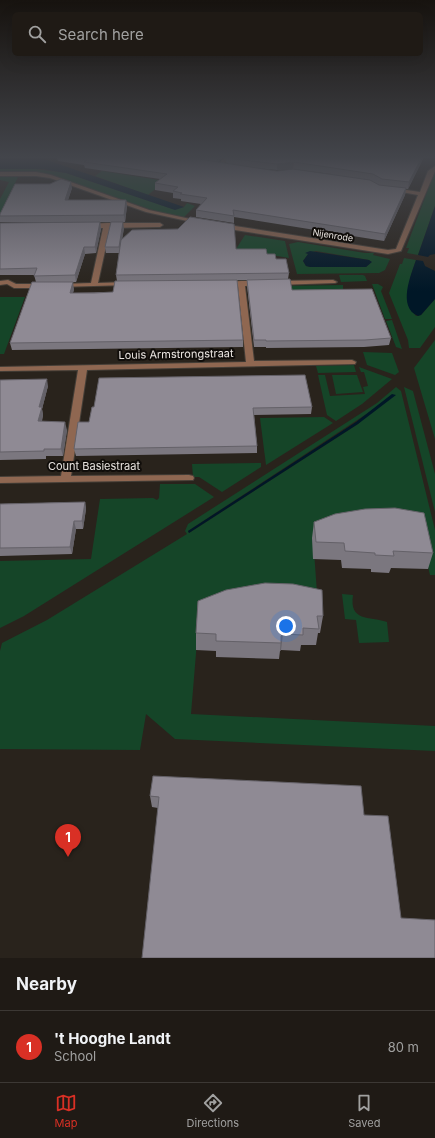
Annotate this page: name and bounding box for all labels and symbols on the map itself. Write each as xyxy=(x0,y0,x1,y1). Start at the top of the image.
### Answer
street label: Nijenrode xyxy=(312,226,354,244)
street label: Louis Armstrongstraat xyxy=(118,346,234,362)
street label: Count Basiestraat xyxy=(48,459,140,473)
your location xyxy=(276,616,296,636)
pin: 1 xyxy=(55,824,81,857)

